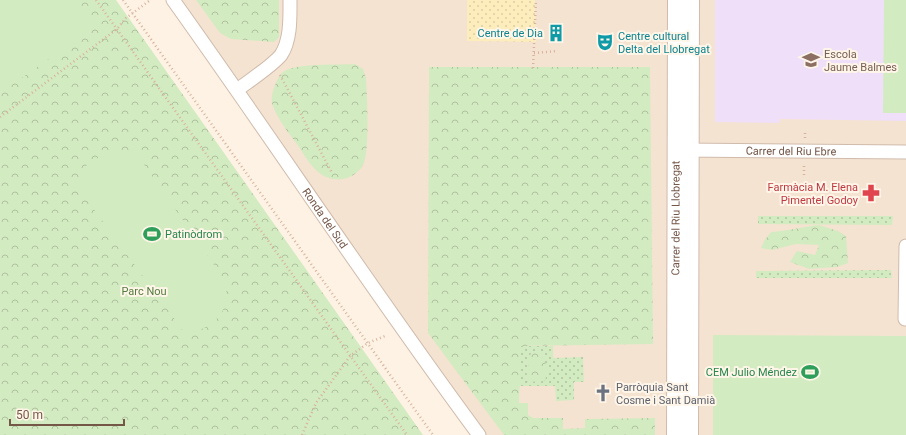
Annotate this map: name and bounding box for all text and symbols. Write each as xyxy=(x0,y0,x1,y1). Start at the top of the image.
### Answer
building icon: Centre de Dia xyxy=(546,23,566,43)
place label: Centre de Dia xyxy=(478,27,543,40)
place label: Centre cultural Delta del Llobregat xyxy=(618,30,710,56)
theatre icon: Centre cultural Delta del Llobregat xyxy=(595,32,615,52)
place label: Escola Jaume Balmes xyxy=(824,48,897,74)
school or university icon: Escola Jaume Balmes xyxy=(801,50,821,70)
street label: Carrer del Riu Ebre xyxy=(746,144,836,158)
street label: Carrer del Riu Llobregat xyxy=(669,160,682,275)
place label: Farmàcia M. Elena Pimentel Godoy xyxy=(768,181,859,207)
pharmacy icon: Farmàcia M. Elena Pimentel Godoy xyxy=(861,183,881,203)
street label: Ronda del Sud xyxy=(300,186,350,251)
sports icon: Patinòdrom xyxy=(142,224,162,244)
place label: Patinòdrom xyxy=(165,228,222,241)
park label: Parc Nou xyxy=(121,285,167,298)
sports icon: CEM Julio Méndez xyxy=(800,362,820,382)
place label: CEM Julio Méndez xyxy=(706,366,798,379)
place label: Parròquia Sant Cosme i Sant Damià xyxy=(616,381,715,407)
church icon: Parròquia Sant Cosme i Sant Damià xyxy=(593,383,613,403)
scale bar xyxy=(10,401,124,427)
text: 50 m xyxy=(16,408,43,422)

